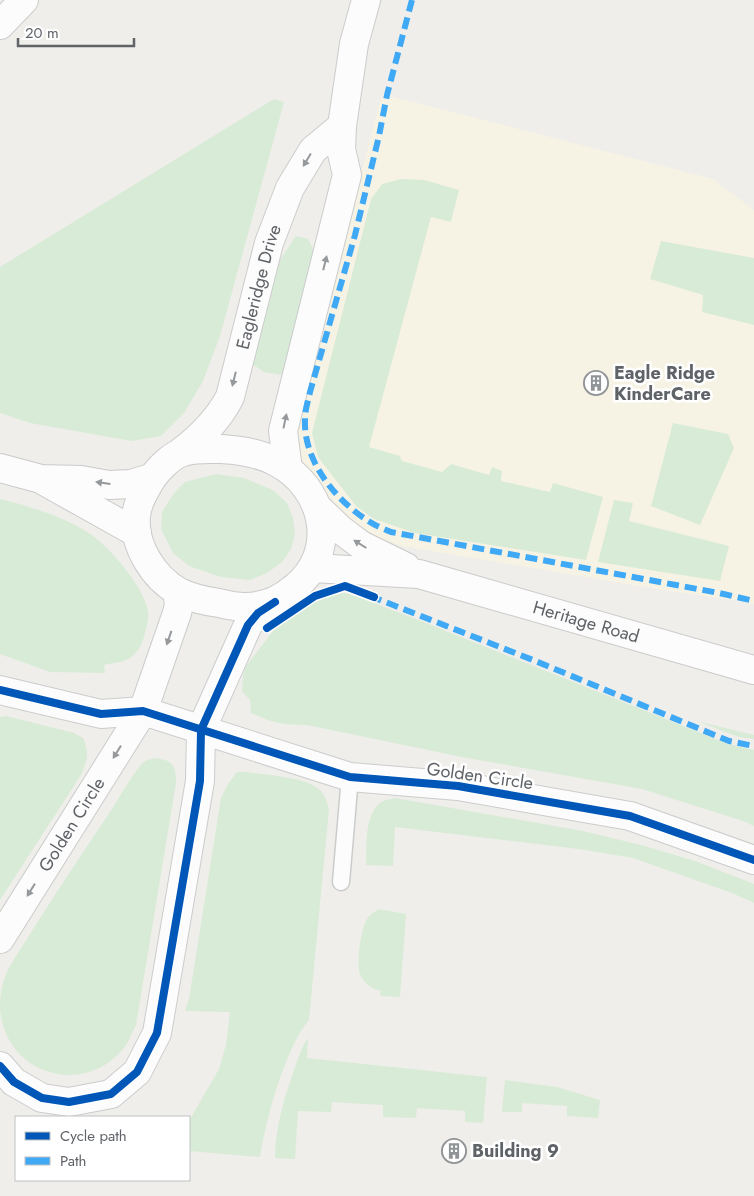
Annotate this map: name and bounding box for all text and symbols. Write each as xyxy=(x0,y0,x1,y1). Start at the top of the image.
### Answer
scale bar xyxy=(18,15,134,47)
text: 20 m xyxy=(25,22,59,44)
one-way arrow xyxy=(303,153,312,166)
street label: Eagleridge Drive xyxy=(230,221,288,352)
one-way arrow xyxy=(321,255,329,270)
place label: Eagle Ridge KinderCare xyxy=(614,360,715,407)
building icon: Eagle Ridge KinderCare xyxy=(583,370,609,396)
one-way arrow xyxy=(230,372,238,387)
one-way arrow xyxy=(282,412,290,428)
one-way arrow xyxy=(95,479,111,487)
one-way arrow xyxy=(353,539,367,548)
street label: Heritage Road xyxy=(530,594,642,650)
one-way arrow xyxy=(164,631,172,646)
one-way arrow xyxy=(113,746,122,759)
street label: Golden Circle xyxy=(425,756,535,796)
street label: Golden Circle xyxy=(32,772,111,877)
one-way arrow xyxy=(26,883,36,897)
legend xyxy=(15,1116,190,1181)
text: Cycle path xyxy=(60,1125,127,1147)
building icon: Building 9 xyxy=(441,1138,467,1164)
place label: Building 9 xyxy=(472,1138,559,1164)
text: Path xyxy=(60,1150,86,1172)

